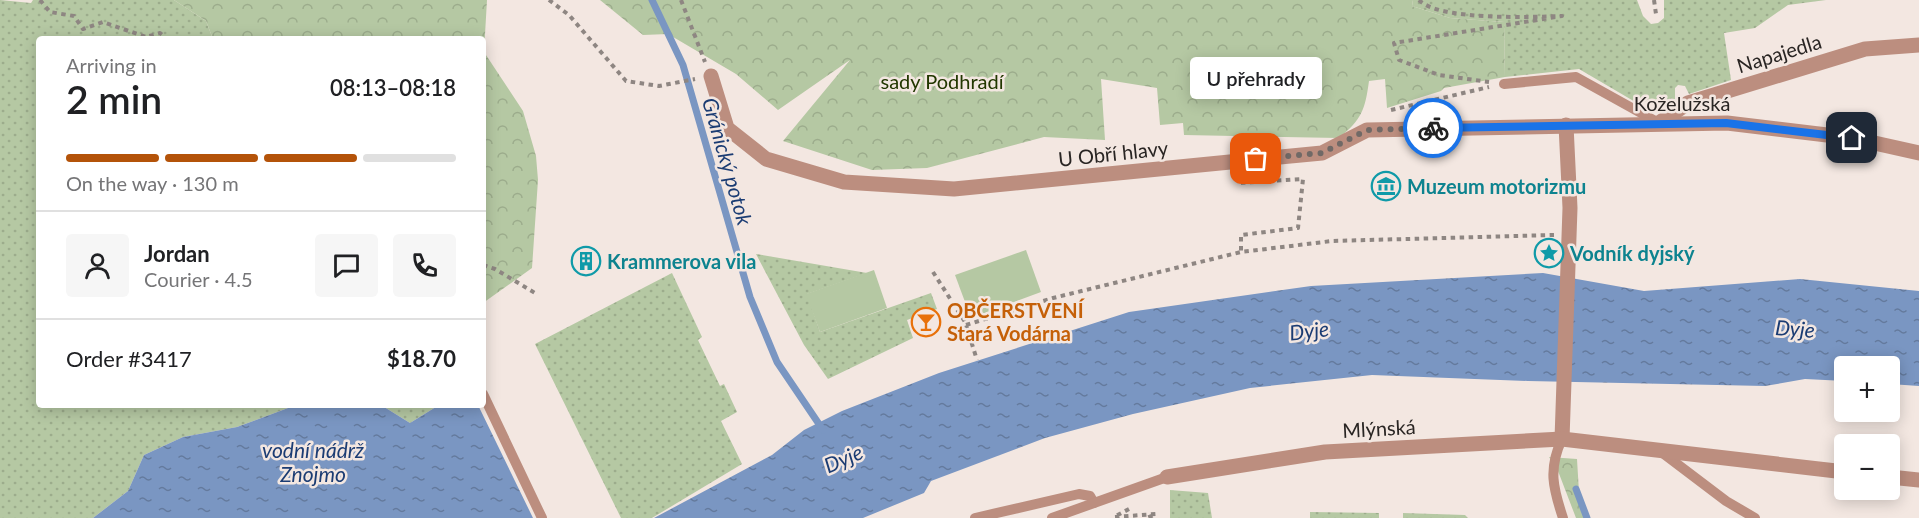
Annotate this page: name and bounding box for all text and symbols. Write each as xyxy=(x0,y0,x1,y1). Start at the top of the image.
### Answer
street label: Napajedla xyxy=(1734,29,1824,77)
text: Arriving in xyxy=(66,53,157,77)
callout: U přehrady xyxy=(1190,57,1322,99)
text: U přehrady xyxy=(1207,66,1305,90)
park label: sady Podhradí xyxy=(881,69,1005,93)
text: 08:13–08:18 xyxy=(330,74,456,101)
text: 2 min xyxy=(66,76,162,122)
street label: Koželužská xyxy=(1634,91,1730,115)
water label: Gránický potok xyxy=(698,94,758,229)
courier xyxy=(1403,98,1463,158)
icon: bike xyxy=(1417,112,1450,145)
pin xyxy=(1826,112,1877,163)
icon: home xyxy=(1835,121,1868,154)
pin xyxy=(1230,133,1281,184)
street label: U Obří hlavy xyxy=(1057,135,1170,171)
icon: bag xyxy=(1239,142,1272,175)
museum icon: Muzeum motorizmu xyxy=(1370,170,1402,202)
text: On the way · 130 m xyxy=(66,171,239,195)
place label: Muzeum motorizmu xyxy=(1407,174,1586,198)
button: person xyxy=(66,234,129,297)
button: chat xyxy=(315,234,378,297)
button: phone xyxy=(393,234,456,297)
place icon: Vodník dyjský xyxy=(1533,237,1565,269)
text: Jordan xyxy=(144,240,210,267)
place label: Vodník dyjský xyxy=(1569,241,1695,265)
building icon: Krammerova vila xyxy=(570,245,602,277)
place label: Krammerova vila xyxy=(607,249,756,273)
text: Courier · 4.5 xyxy=(144,267,253,291)
place label: OBČERSTVENÍ Stará Vodárna xyxy=(947,298,1086,345)
bar icon: OBČERSTVENÍ Stará Vodárna xyxy=(910,306,942,338)
water label: Dyje xyxy=(1774,314,1816,342)
water label: Dyje xyxy=(1288,315,1330,345)
text: Order #3417 xyxy=(66,345,192,372)
text: $18.70 xyxy=(387,345,456,372)
map controls xyxy=(1834,356,1900,500)
button: + xyxy=(1834,356,1900,422)
street label: Mlýnská xyxy=(1342,414,1416,442)
button: − xyxy=(1834,434,1900,500)
water label: vodní nádrž Znojmo xyxy=(262,437,364,486)
water label: Dyje xyxy=(820,439,866,477)

